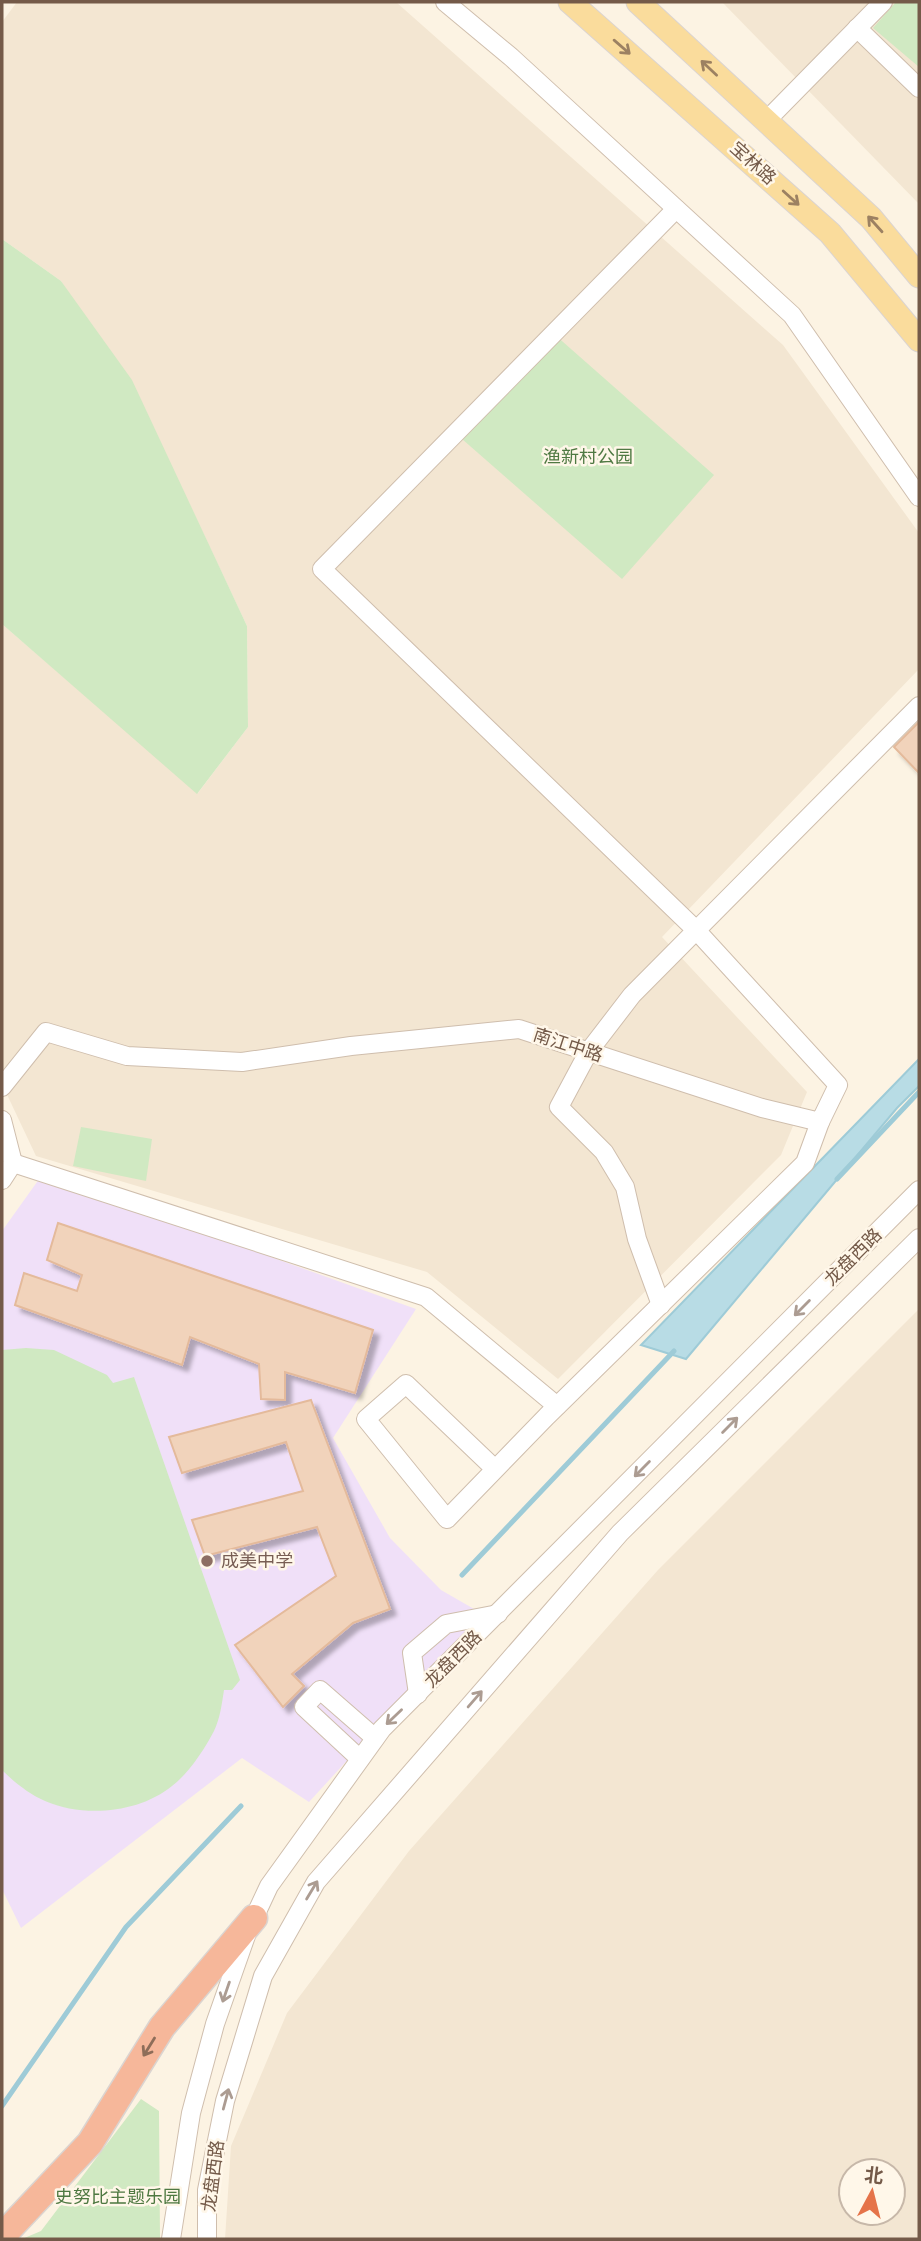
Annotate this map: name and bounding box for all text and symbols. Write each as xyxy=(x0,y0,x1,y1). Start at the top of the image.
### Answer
one-way arrow xyxy=(612,39,630,55)
one-way arrow xyxy=(700,60,718,76)
street label: 宝林路 xyxy=(726,138,780,188)
one-way arrow xyxy=(782,190,800,206)
one-way arrow xyxy=(867,215,883,233)
park label: 渔新村公园 xyxy=(543,447,633,467)
street label: 南江中路 xyxy=(531,1024,605,1066)
street label: 龙盘西路 xyxy=(820,1224,886,1290)
one-way arrow xyxy=(794,1299,811,1316)
one-way arrow xyxy=(721,1416,738,1433)
one-way arrow xyxy=(633,1460,650,1477)
place label: 成美中学 xyxy=(221,1551,293,1571)
marker: 成美中学 xyxy=(199,1553,215,1569)
street label: 龙盘西路 xyxy=(420,1626,486,1692)
one-way arrow xyxy=(467,1690,483,1708)
one-way arrow xyxy=(386,1708,403,1725)
one-way arrow xyxy=(305,1881,319,1901)
one-way arrow xyxy=(219,1981,232,2003)
one-way arrow xyxy=(142,2036,156,2056)
one-way arrow xyxy=(220,2089,233,2111)
street label: 龙盘西路 xyxy=(199,2139,227,2213)
north arrow xyxy=(837,2157,907,2227)
text: 北 xyxy=(863,2164,885,2187)
park label: 史努比主题乐园 xyxy=(55,2187,181,2207)

